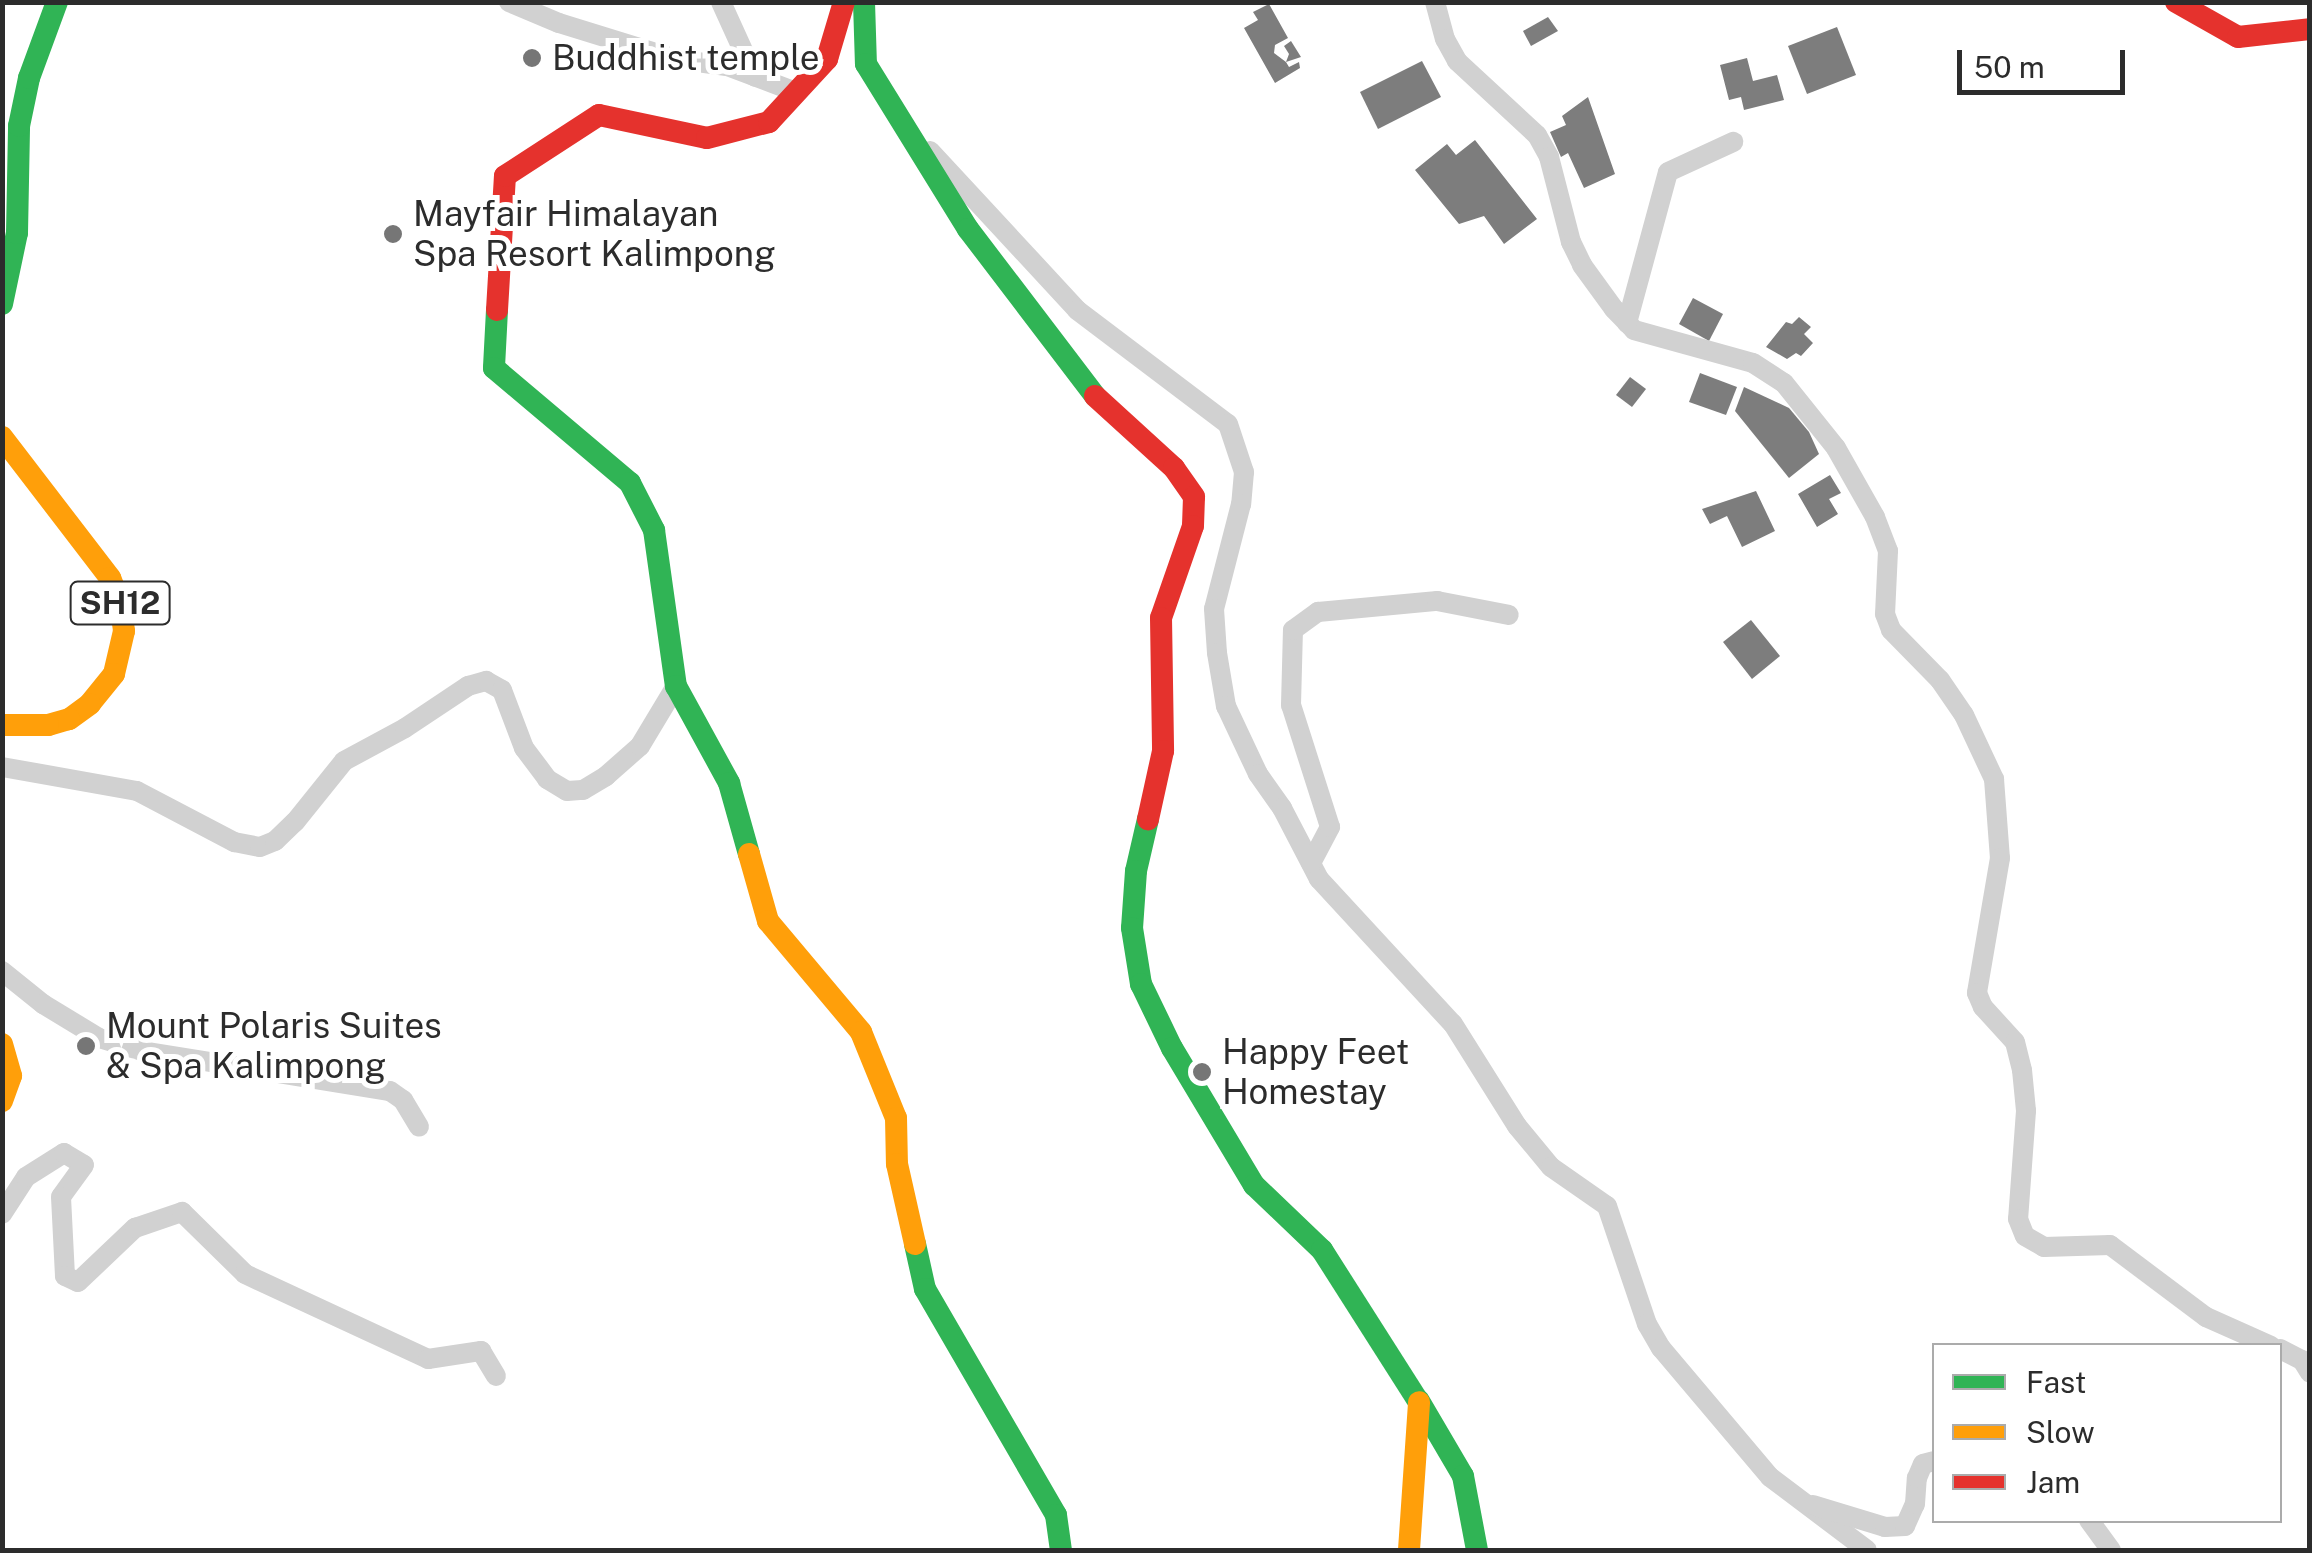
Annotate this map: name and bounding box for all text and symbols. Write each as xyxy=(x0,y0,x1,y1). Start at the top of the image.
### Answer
scale bar xyxy=(1962,30,2130,92)
place label: Buddhist temple xyxy=(552,37,820,79)
marker: Buddhist temple xyxy=(521,47,543,69)
text: 50 m xyxy=(1974,49,2045,85)
place label: Mayfair Himalayan Spa Resort Kalimpong xyxy=(413,193,776,275)
marker: Mayfair Himalayan Spa Resort Kalimpong xyxy=(382,223,404,245)
road number: SH12 xyxy=(68,576,172,630)
place label: Mount Polaris Suites & Spa Kalimpong xyxy=(106,1005,442,1087)
place label: Happy Feet Homestay xyxy=(1222,1031,1409,1113)
marker: Mount Polaris Suites & Spa Kalimpong xyxy=(75,1035,97,1057)
marker: Happy Feet Homestay xyxy=(1191,1061,1213,1083)
legend xyxy=(1932,1343,2282,1523)
text: Fast xyxy=(2026,1364,2086,1400)
text: Slow xyxy=(2026,1414,2095,1450)
text: Jam xyxy=(2026,1464,2080,1500)

